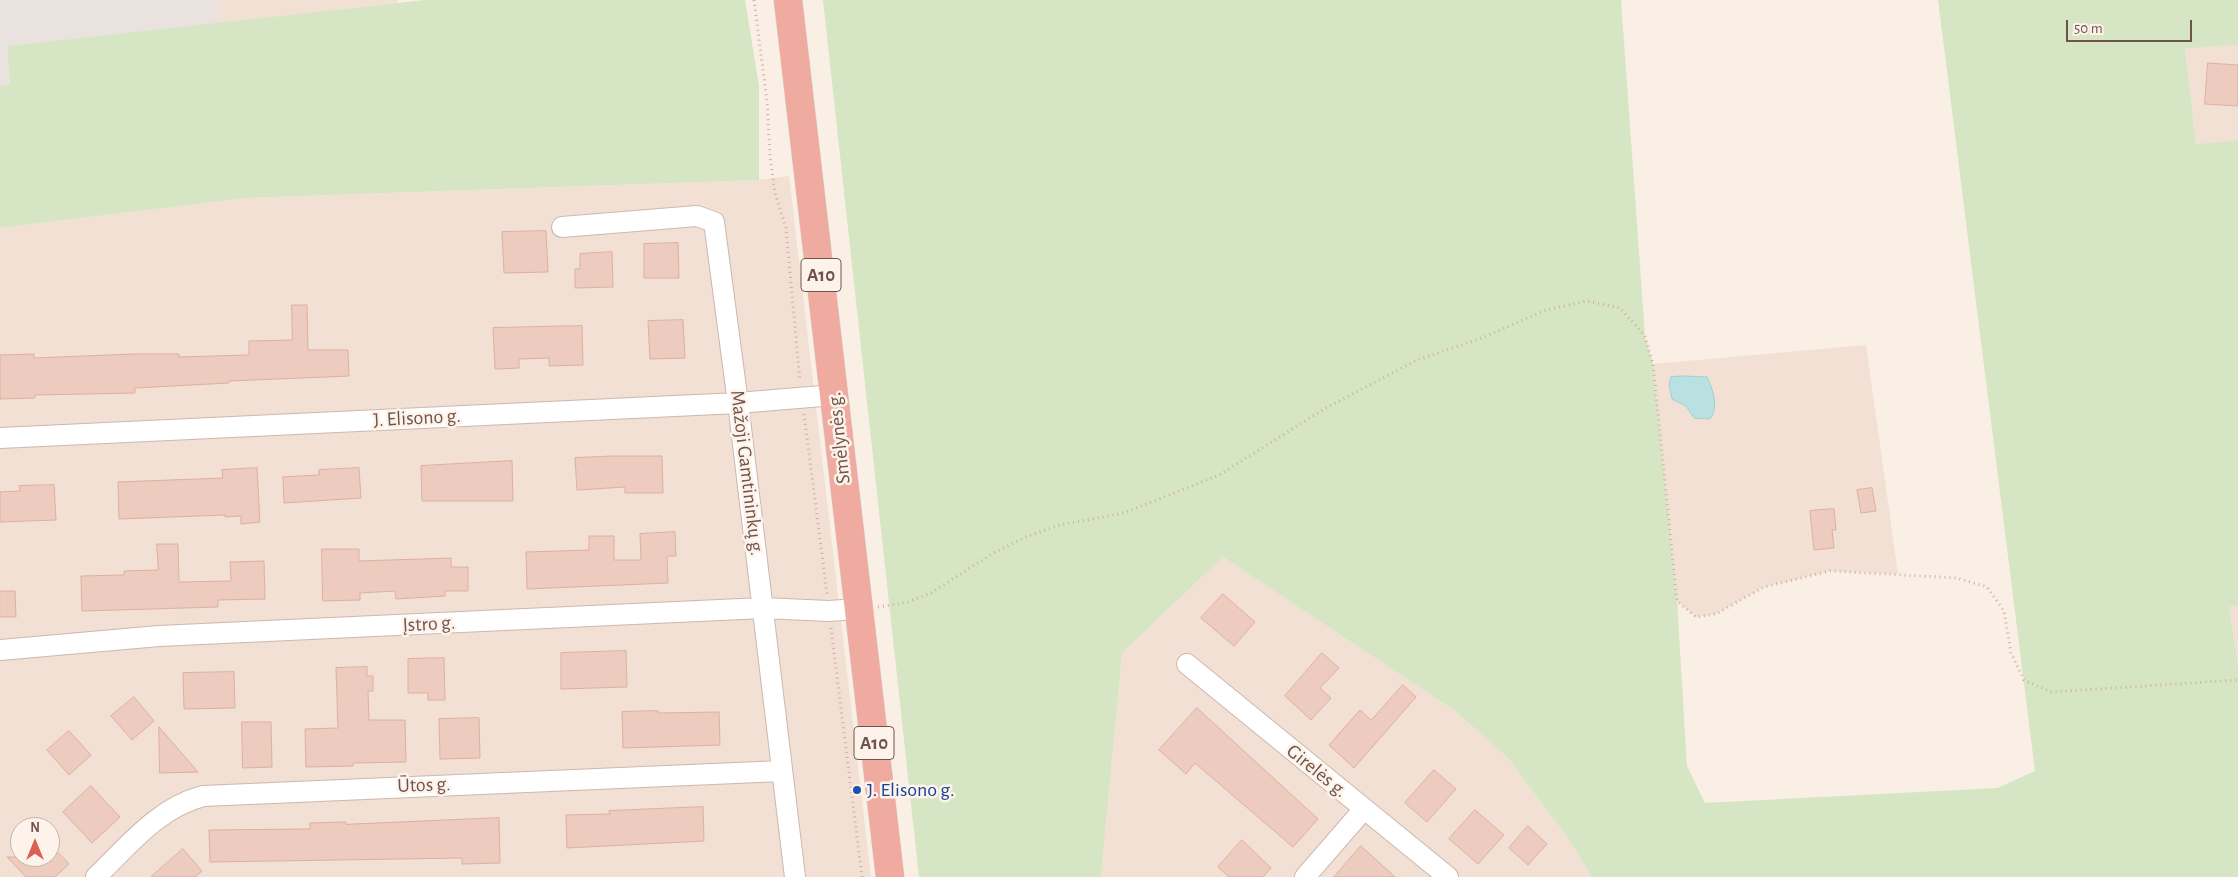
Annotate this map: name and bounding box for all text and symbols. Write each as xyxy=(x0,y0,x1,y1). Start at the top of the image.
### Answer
scale bar xyxy=(2068,10,2194,42)
text: 50 m xyxy=(2074,21,2103,36)
road number: A10 xyxy=(801,258,841,292)
street label: Mažoji Gamtininkų g. xyxy=(725,389,769,557)
street label: Smėlynės g. xyxy=(822,391,856,485)
street label: J. Elisono g. xyxy=(373,404,461,432)
street label: Įstro g. xyxy=(402,611,456,637)
road number: A10 xyxy=(854,726,894,760)
street label: Girelės g. xyxy=(1282,739,1352,803)
street label: Ūtos g. xyxy=(397,772,451,798)
place label: J. Elisono g. xyxy=(867,778,955,802)
marker: J. Elisono g. xyxy=(851,784,863,796)
north arrow xyxy=(10,817,60,867)
text: N xyxy=(30,821,40,835)

